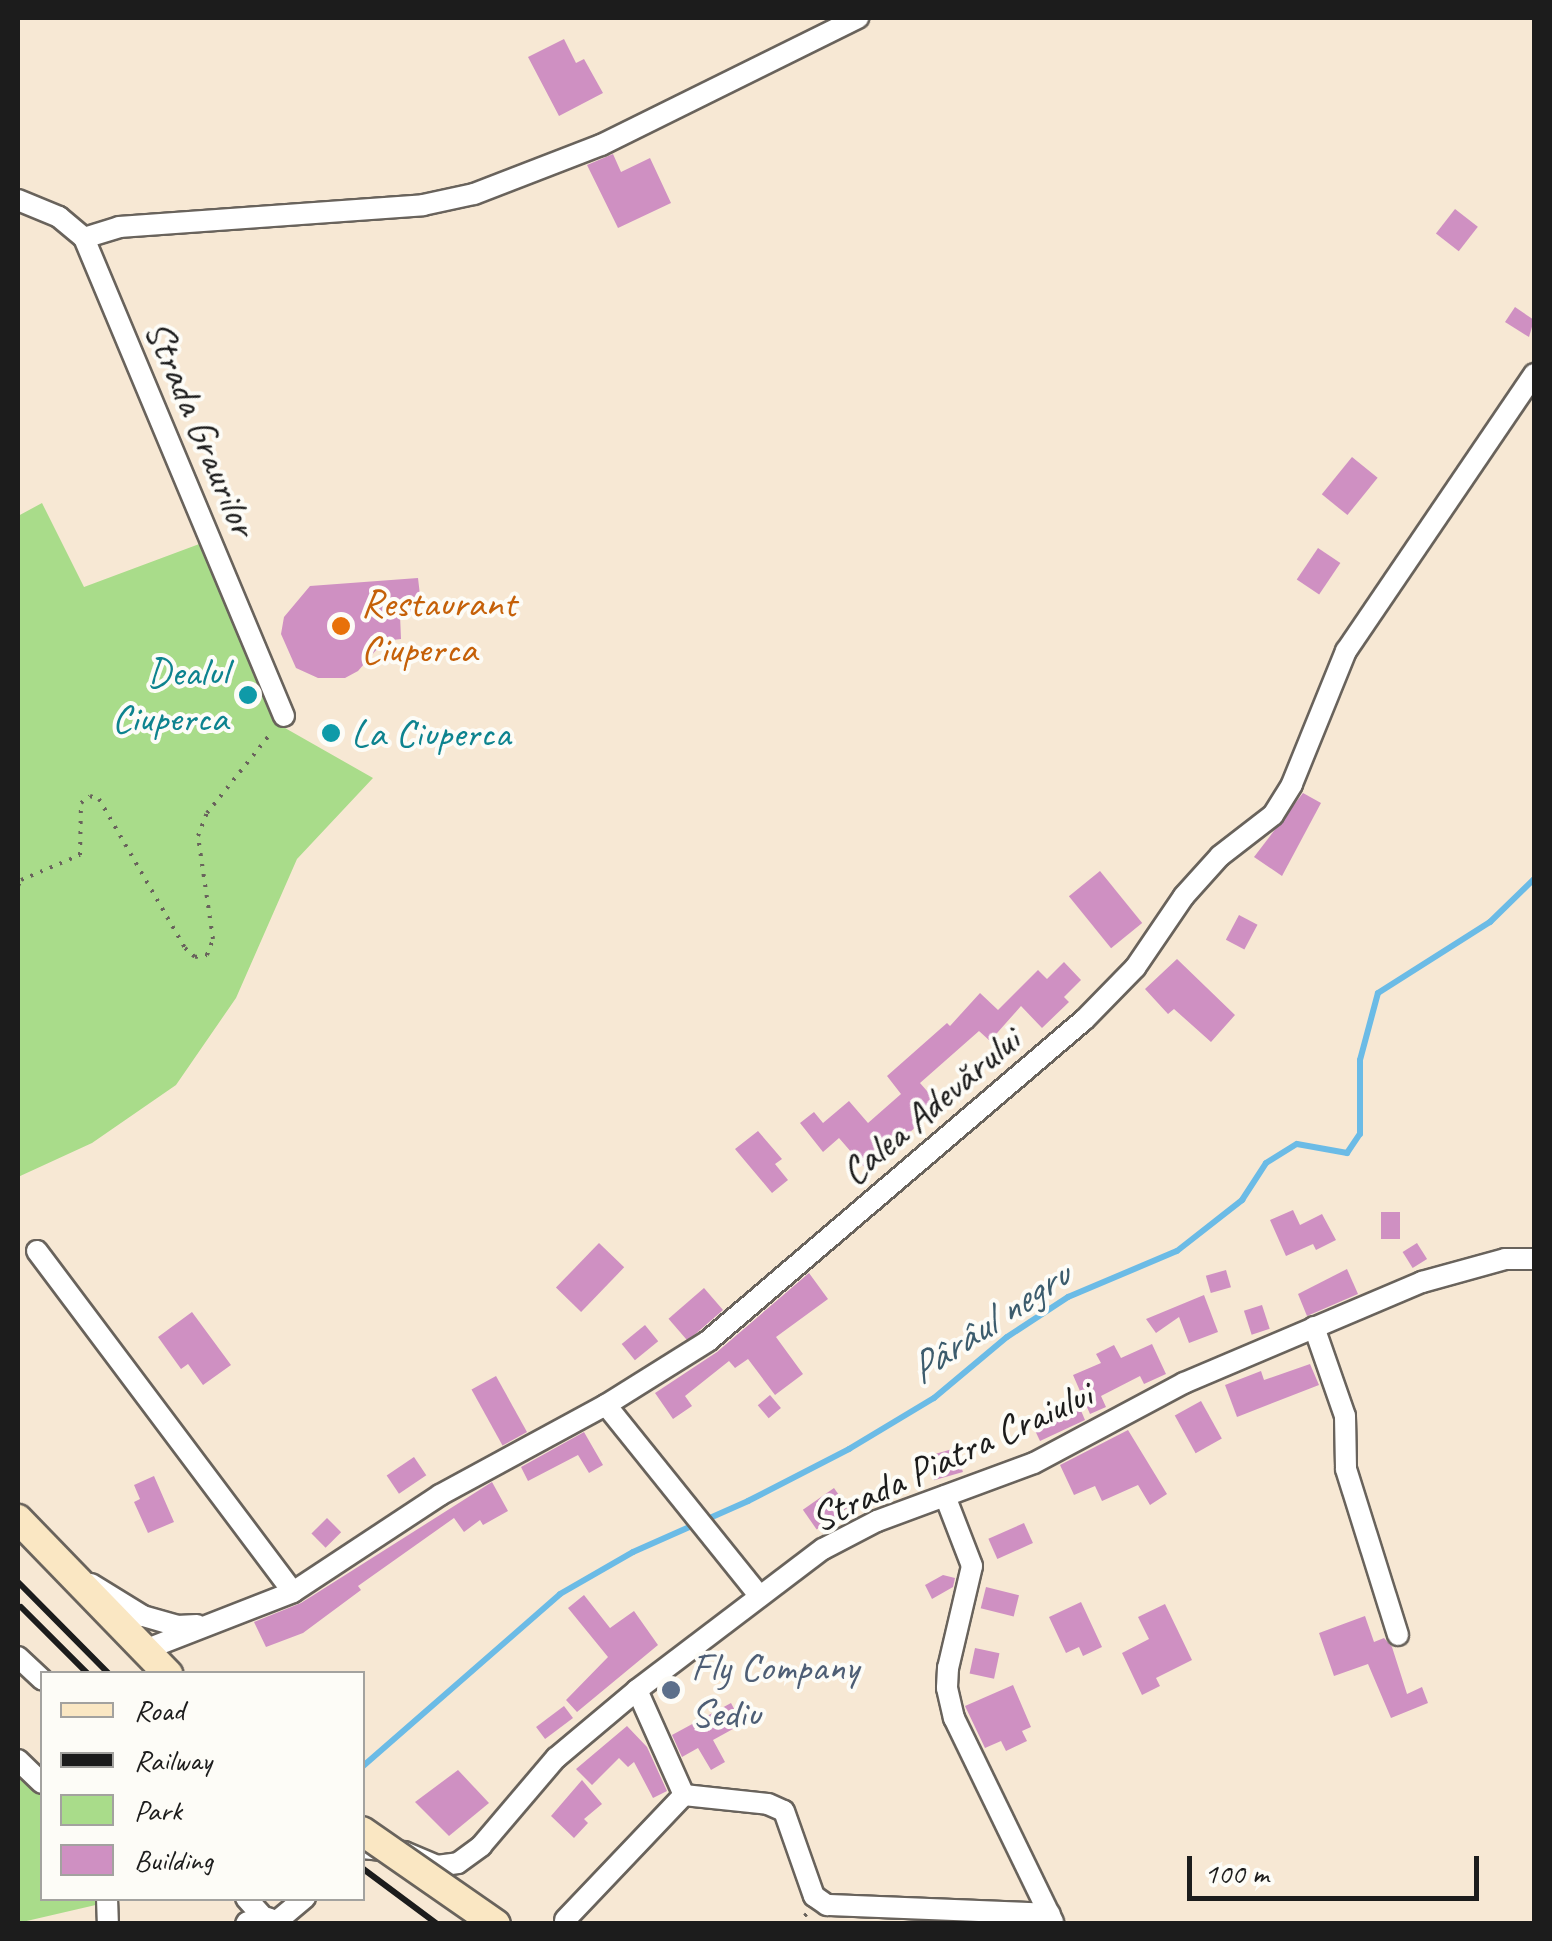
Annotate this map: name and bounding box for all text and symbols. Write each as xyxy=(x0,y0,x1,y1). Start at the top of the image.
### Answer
street label: Strada Graurilor xyxy=(134,313,268,543)
place label: Restaurant Ciuperca xyxy=(361,579,516,673)
marker: Restaurant Ciuperca xyxy=(330,615,352,637)
place label: Dealul Ciuperca xyxy=(112,648,228,742)
marker: Dealul Ciuperca xyxy=(237,684,259,706)
place label: La Ciuperca xyxy=(351,709,511,757)
marker: La Ciuperca xyxy=(320,722,342,744)
street label: Calea Adevărului xyxy=(830,1017,1030,1195)
water label: Pârâul negru xyxy=(899,1251,1079,1395)
street label: Strada Piatra Craiului xyxy=(803,1370,1099,1542)
place label: Fly Company Sediu xyxy=(691,1643,858,1737)
legend xyxy=(40,1671,365,1901)
marker: Fly Company Sediu xyxy=(660,1679,682,1701)
text: Road xyxy=(134,1691,184,1729)
text: Railway xyxy=(134,1741,212,1779)
text: Park xyxy=(134,1791,182,1829)
scale bar xyxy=(1192,1836,1484,1898)
text: Building xyxy=(134,1841,213,1879)
text: 100 m xyxy=(1204,1854,1269,1892)

